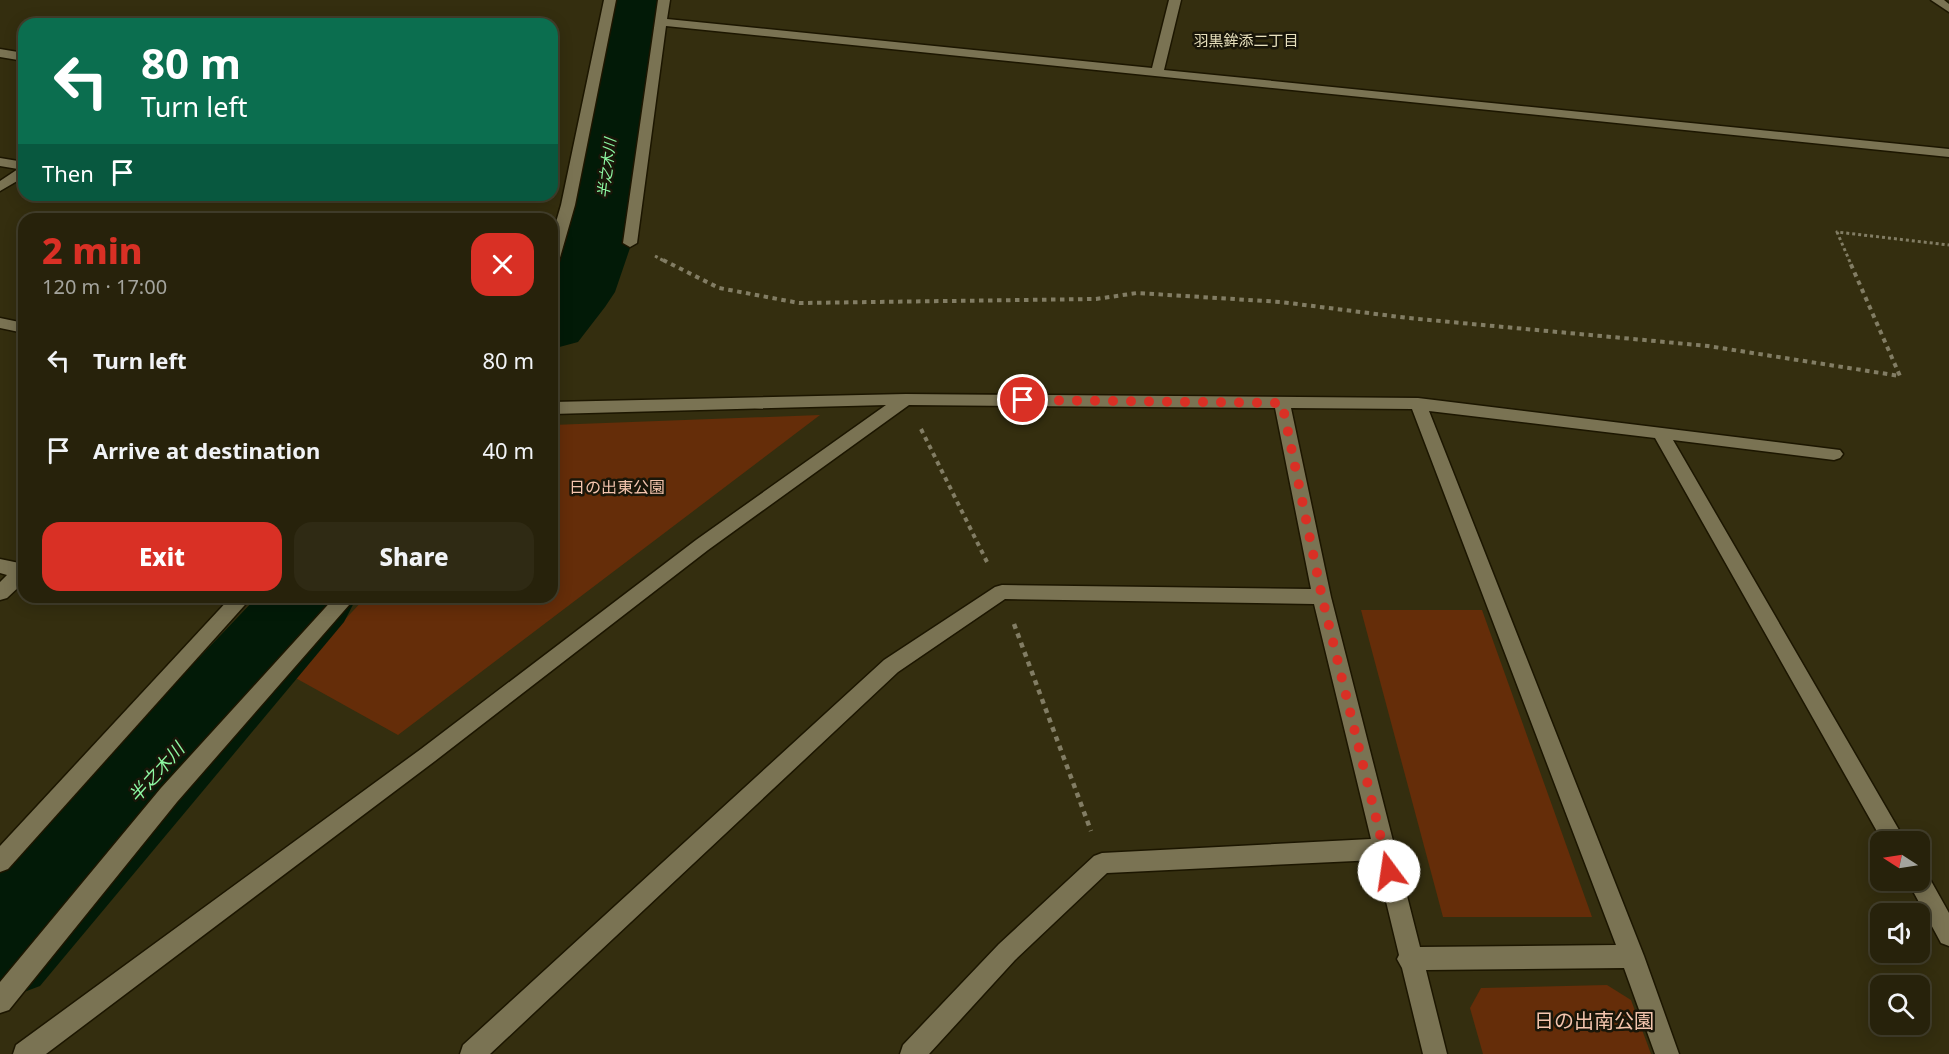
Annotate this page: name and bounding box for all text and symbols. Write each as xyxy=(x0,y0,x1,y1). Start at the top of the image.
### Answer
district label: 羽黒鉾添二丁目 xyxy=(1193,30,1299,50)
text: 80 m xyxy=(141,34,241,91)
icon: left xyxy=(42,42,120,120)
text: Turn left xyxy=(141,88,247,125)
water label: 半之木川 xyxy=(592,135,620,199)
icon: arrive xyxy=(106,156,139,189)
text: Then xyxy=(42,158,94,188)
text: 2 min xyxy=(42,226,143,275)
button: close xyxy=(471,233,534,296)
text: 120 m · 17:00 xyxy=(42,273,167,300)
icon: left xyxy=(42,344,75,377)
text: Turn left xyxy=(93,345,187,375)
text: 80 m xyxy=(483,345,534,375)
pin xyxy=(997,374,1048,425)
icon: arrive xyxy=(1006,383,1039,416)
icon: arrive xyxy=(42,434,75,467)
text: Arrive at destination xyxy=(93,435,320,465)
text: 40 m xyxy=(483,435,534,465)
park label: 日の出東公園 xyxy=(569,476,665,498)
button: Exit xyxy=(42,522,282,591)
button: Share xyxy=(294,522,534,591)
water label: 半之木川 xyxy=(123,736,190,807)
north arrow xyxy=(1870,831,1930,891)
map controls xyxy=(1870,831,1930,1035)
position arrow xyxy=(1357,839,1421,903)
button: sound xyxy=(1870,903,1930,963)
button: search xyxy=(1870,975,1930,1035)
park label: 日の出南公園 xyxy=(1534,1007,1654,1034)

